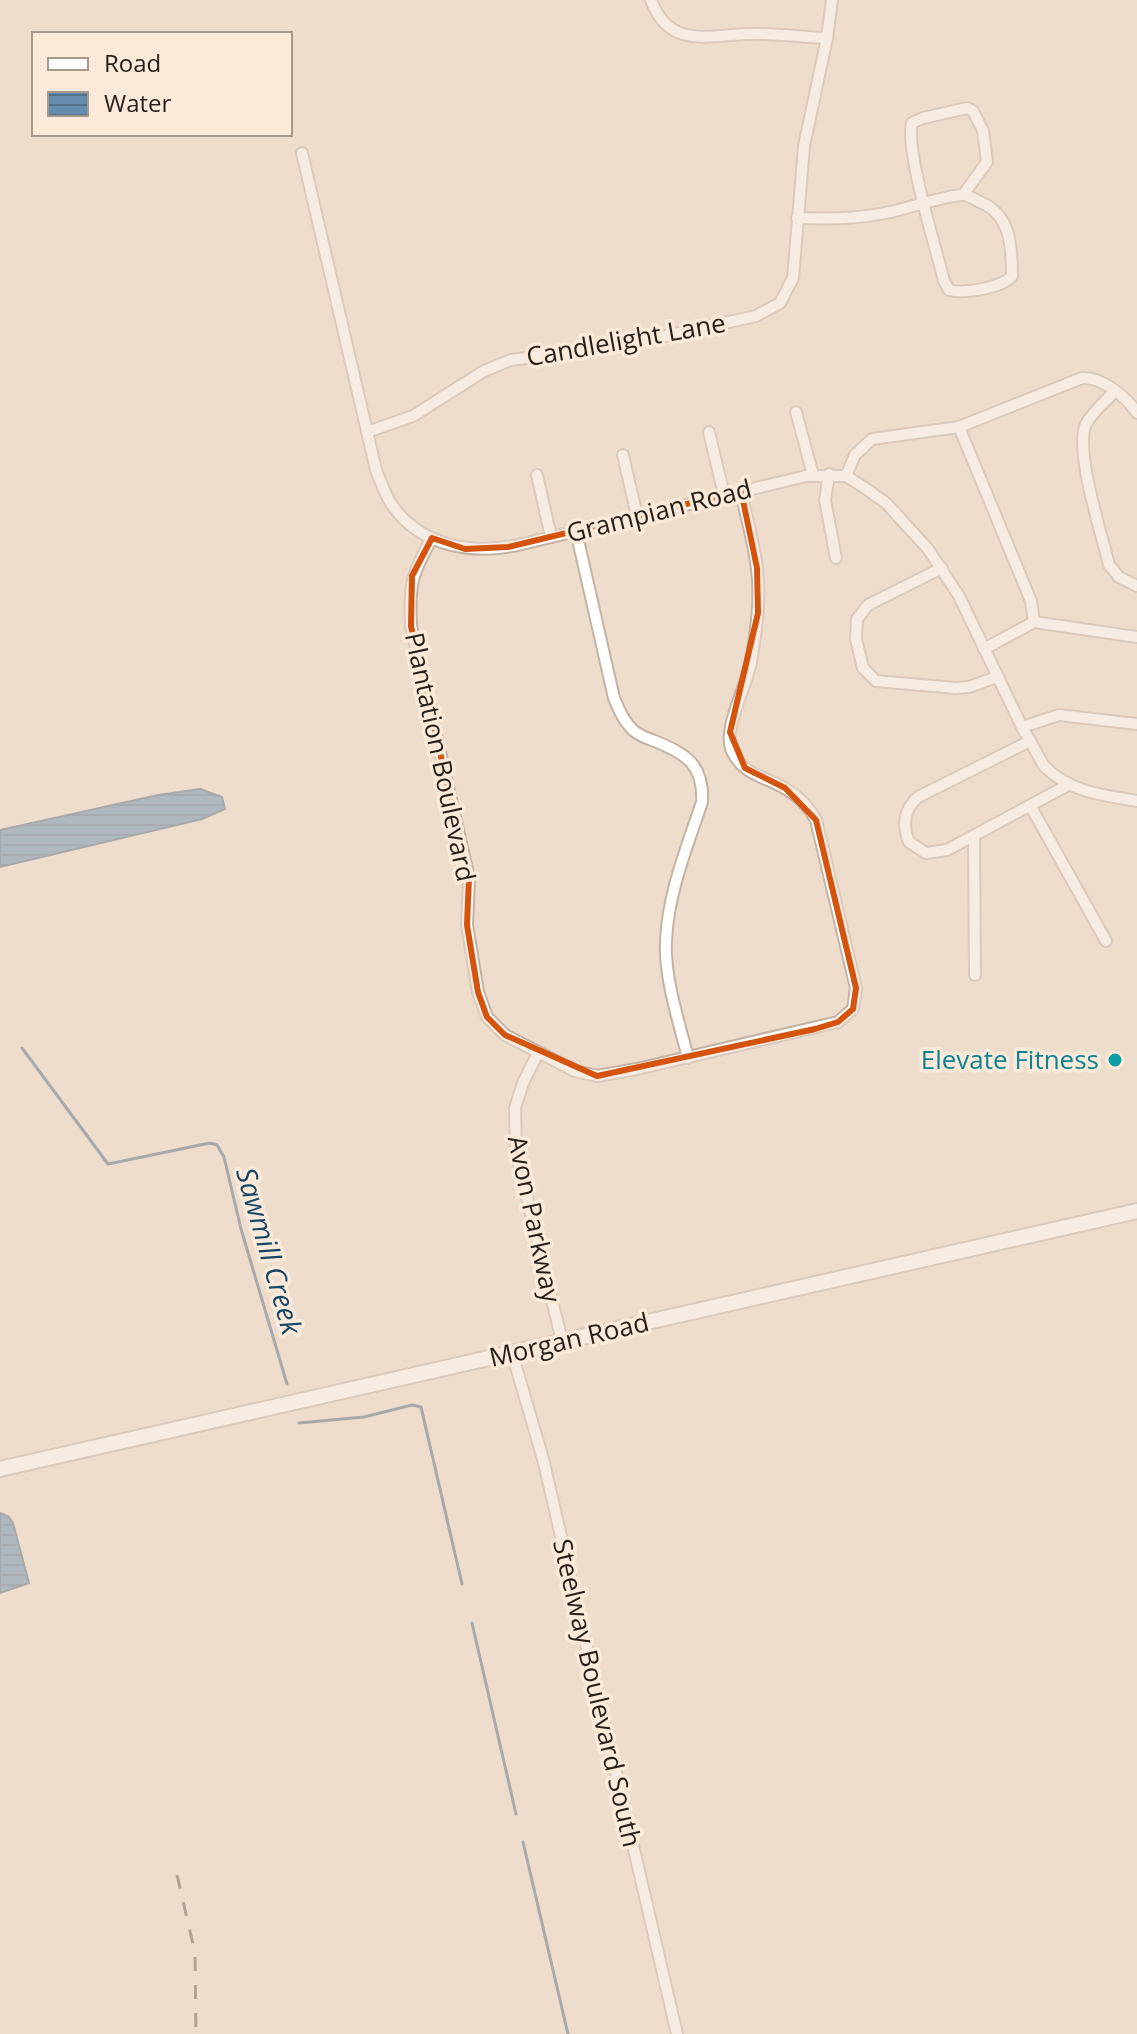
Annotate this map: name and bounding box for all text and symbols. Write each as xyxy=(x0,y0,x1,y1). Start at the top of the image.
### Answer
legend xyxy=(32,32,292,136)
text: Road xyxy=(104,46,161,79)
text: Water xyxy=(104,86,172,119)
street label: Candlelight Lane xyxy=(523,304,728,374)
street label: Grampian Road xyxy=(562,470,755,550)
street label: Plantation Boulevard xyxy=(397,629,485,885)
place label: Elevate Fitness xyxy=(921,1041,1099,1077)
marker: Elevate Fitness xyxy=(1106,1051,1124,1069)
street label: Avon Parkway xyxy=(500,1132,570,1307)
water label: Sawmill Creek xyxy=(228,1163,312,1340)
street label: Morgan Road xyxy=(485,1303,652,1375)
street label: Steelway Boulevard South xyxy=(545,1535,651,1850)

